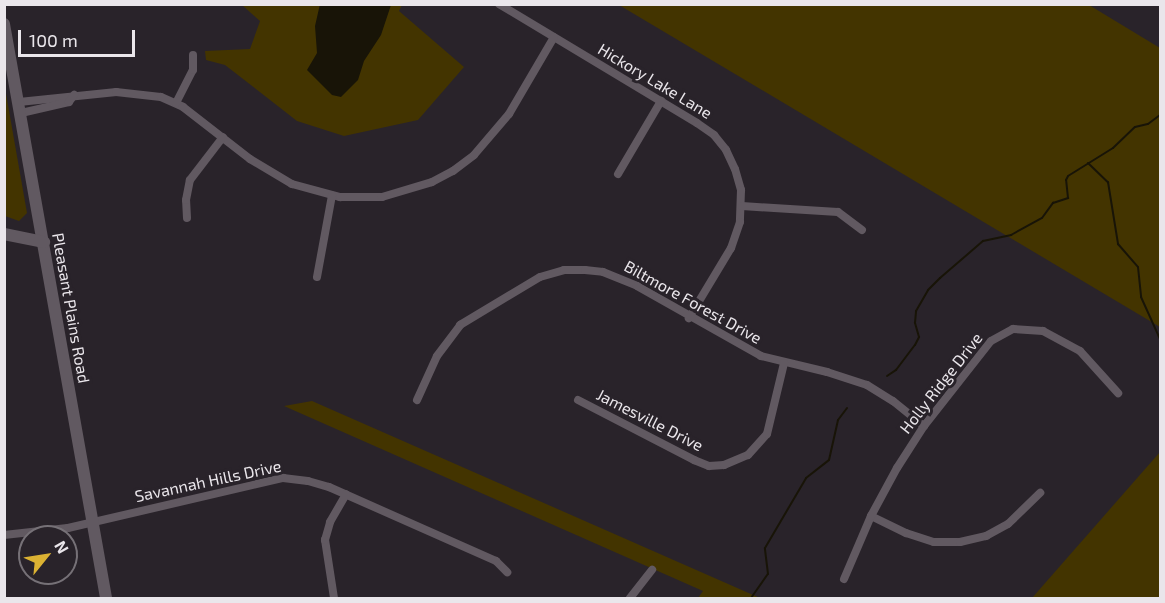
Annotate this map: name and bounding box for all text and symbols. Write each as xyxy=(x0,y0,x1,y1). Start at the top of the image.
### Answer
scale bar xyxy=(21,18,138,56)
text: 100 m xyxy=(29,29,78,51)
street label: Hickory Lake Lane xyxy=(594,39,716,123)
street label: Pleasant Plains Road xyxy=(48,231,94,385)
street label: Biltmore Forest Drive xyxy=(621,256,765,348)
street label: Holly Ridge Drive xyxy=(896,329,986,437)
street label: Jamesville Drive xyxy=(594,385,706,455)
street label: Savannah Hills Drive xyxy=(133,456,283,506)
north arrow xyxy=(18,525,78,585)
text: N xyxy=(51,537,73,557)

